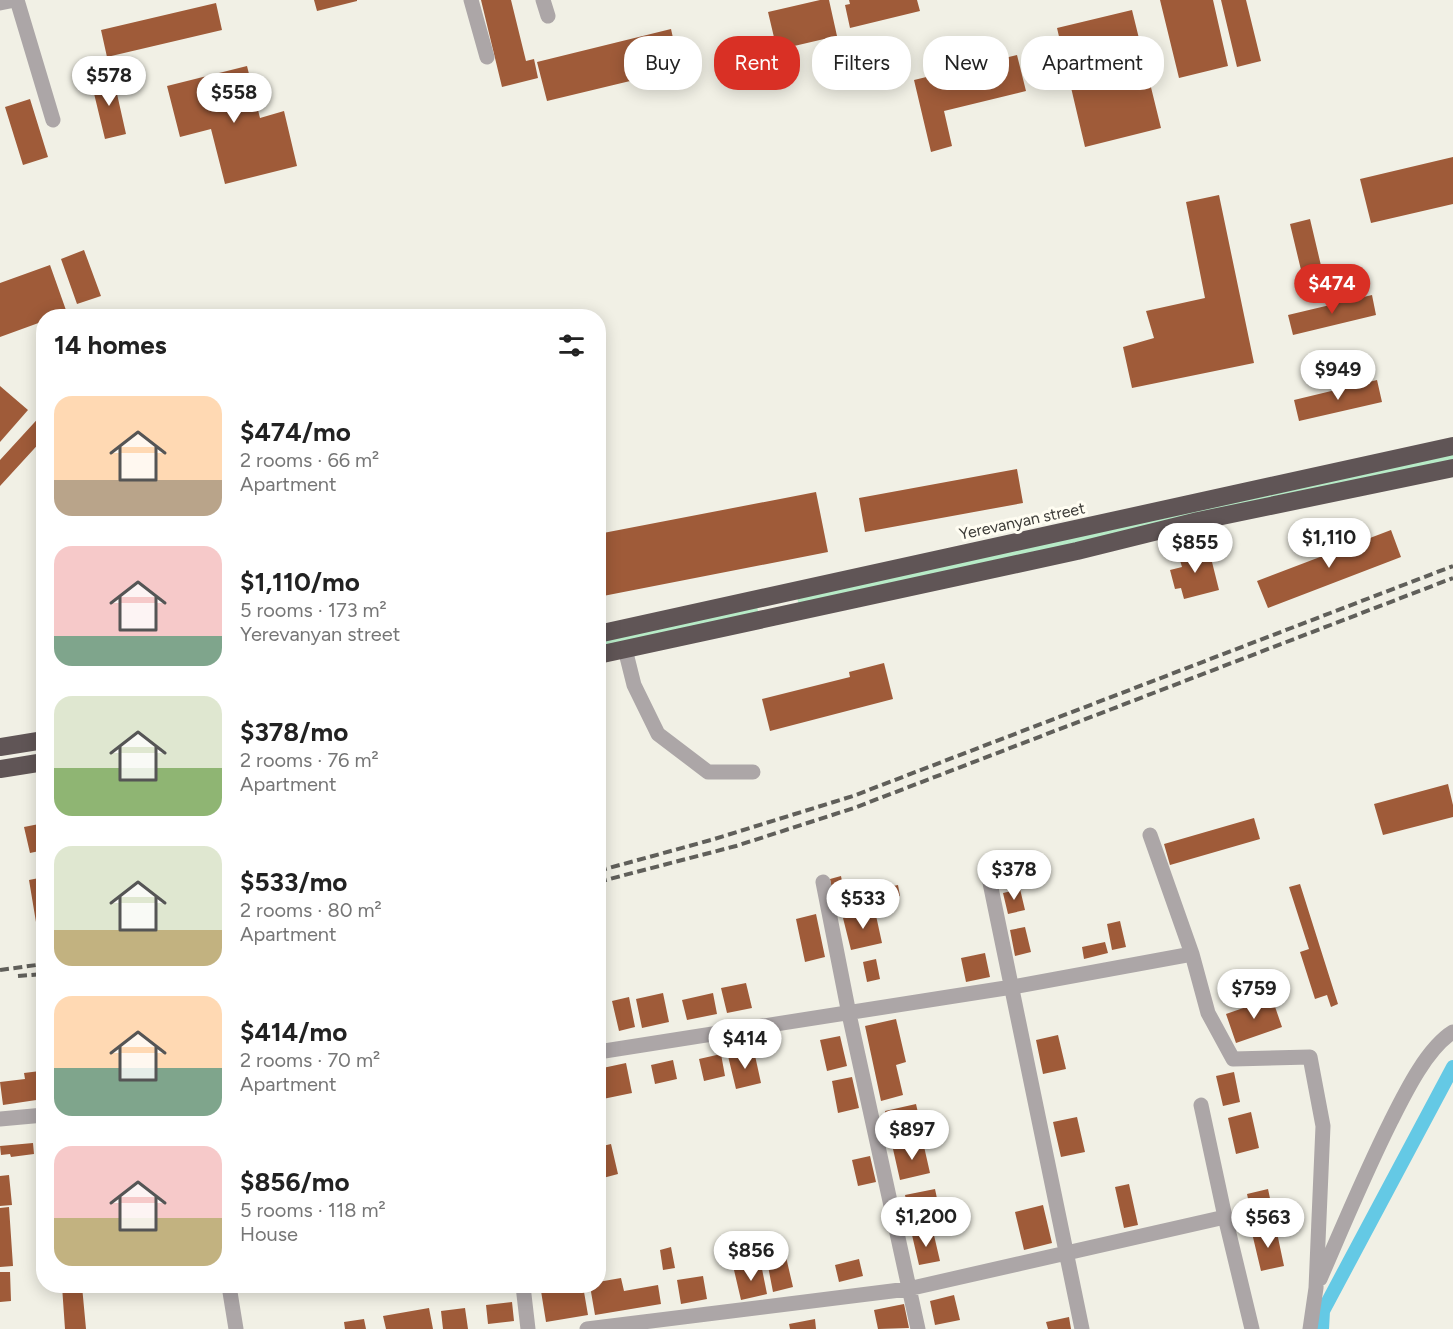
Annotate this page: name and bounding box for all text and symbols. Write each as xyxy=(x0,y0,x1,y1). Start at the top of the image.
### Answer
chip: Buy xyxy=(624,36,702,90)
chip: Rent xyxy=(714,36,800,90)
chip: Filters xyxy=(812,36,911,90)
chip: New xyxy=(923,36,1009,90)
chip: Apartment xyxy=(1021,36,1164,90)
pin: $578 xyxy=(73,56,145,107)
text: $578 xyxy=(86,63,132,87)
pin: $558 xyxy=(198,73,270,124)
text: $558 xyxy=(211,80,257,104)
pin: $474 xyxy=(1296,264,1368,315)
text: $474 xyxy=(1308,271,1356,295)
text: 14 homes xyxy=(54,329,167,361)
icon: filters xyxy=(555,329,588,362)
pin: $949 xyxy=(1302,350,1374,401)
text: $949 xyxy=(1315,357,1361,381)
text: $474/mo xyxy=(240,416,351,448)
icon: home xyxy=(102,420,174,492)
text: 2 rooms · 66 m² xyxy=(240,448,379,472)
text: Apartment xyxy=(240,472,337,496)
street label: Yerevanyan street xyxy=(957,498,1087,544)
pin: $1,110 xyxy=(1280,518,1378,569)
pin: $855 xyxy=(1159,523,1231,574)
text: $1,110 xyxy=(1302,525,1356,549)
text: $855 xyxy=(1172,530,1218,554)
text: $1,110/mo xyxy=(240,566,360,598)
icon: home xyxy=(102,570,174,642)
text: 5 rooms · 173 m² xyxy=(240,598,387,622)
text: Yerevanyan street xyxy=(240,622,400,646)
text: $378/mo xyxy=(240,716,348,748)
icon: home xyxy=(102,720,174,792)
text: 2 rooms · 76 m² xyxy=(240,748,379,772)
text: Apartment xyxy=(240,772,337,796)
pin: $378 xyxy=(978,850,1050,901)
text: $378 xyxy=(991,857,1037,881)
text: $533/mo xyxy=(240,866,347,898)
icon: home xyxy=(102,870,174,942)
pin: $533 xyxy=(827,879,899,930)
text: $533 xyxy=(841,886,885,910)
text: 2 rooms · 80 m² xyxy=(240,898,382,922)
text: Apartment xyxy=(240,922,337,946)
pin: $759 xyxy=(1218,969,1290,1020)
text: $759 xyxy=(1231,976,1277,1000)
text: $414/mo xyxy=(240,1016,347,1048)
pin: $414 xyxy=(709,1019,781,1070)
icon: home xyxy=(102,1020,174,1092)
text: $414 xyxy=(723,1026,767,1050)
text: 2 rooms · 70 m² xyxy=(240,1048,380,1072)
text: Apartment xyxy=(240,1072,337,1096)
pin: $897 xyxy=(876,1110,948,1161)
text: $897 xyxy=(889,1117,935,1141)
text: $856/mo xyxy=(240,1166,350,1198)
icon: home xyxy=(102,1170,174,1242)
pin: $1,200 xyxy=(877,1197,975,1248)
text: 5 rooms · 118 m² xyxy=(240,1198,386,1222)
pin: $563 xyxy=(1232,1198,1304,1249)
text: $1,200 xyxy=(895,1204,957,1228)
text: $563 xyxy=(1245,1205,1291,1229)
text: House xyxy=(240,1222,298,1246)
pin: $856 xyxy=(715,1231,787,1282)
text: $856 xyxy=(728,1238,774,1262)

